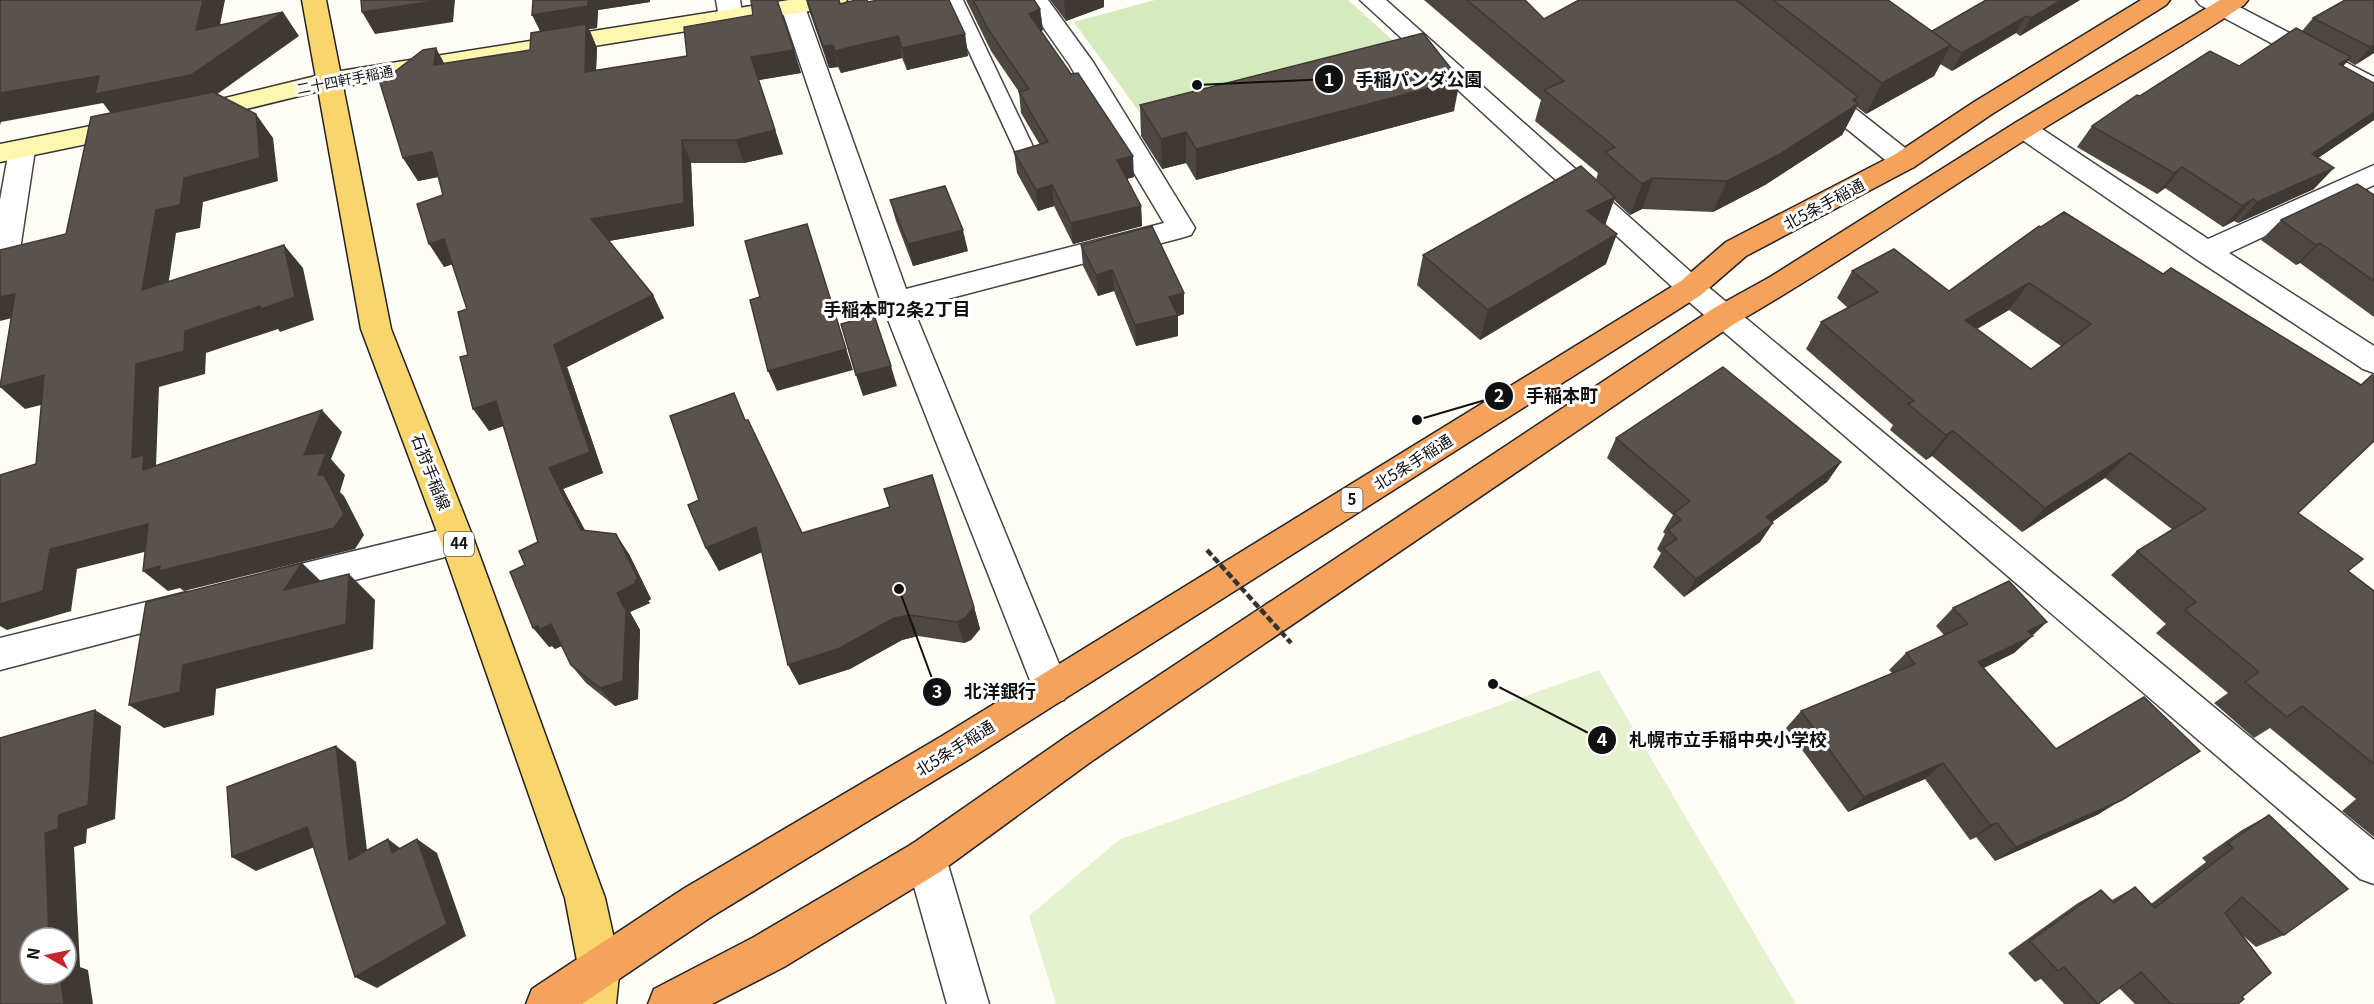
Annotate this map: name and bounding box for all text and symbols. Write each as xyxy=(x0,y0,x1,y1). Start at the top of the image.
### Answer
street label: 二十四軒手稲通 xyxy=(295,60,395,98)
callout: 手稲パンダ公園 xyxy=(1314,61,1494,97)
text: 1 xyxy=(1324,65,1334,91)
text: 手稲パンダ公園 xyxy=(1356,65,1482,91)
street label: 北5条手稲通 xyxy=(1779,172,1868,235)
district label: 手稲本町2条2丁目 xyxy=(823,295,971,321)
callout: 手稲本町 xyxy=(1484,378,1610,414)
text: 2 xyxy=(1494,381,1504,407)
text: 手稲本町 xyxy=(1526,381,1598,407)
street label: 北5条手稲通 xyxy=(1368,427,1457,495)
street label: 石狩手稲線 xyxy=(406,430,457,513)
road number: 5 xyxy=(1342,488,1362,512)
road number: 44 xyxy=(444,532,474,556)
callout: 北洋銀行 xyxy=(922,674,1048,710)
text: 3 xyxy=(932,677,942,703)
text: 北洋銀行 xyxy=(964,677,1036,703)
street label: 北5条手稲通 xyxy=(910,713,999,781)
callout: 札幌市立手稲中央小学校 xyxy=(1587,722,1839,758)
text: 4 xyxy=(1597,725,1608,751)
text: 札幌市立手稲中央小学校 xyxy=(1629,725,1827,751)
north arrow xyxy=(18,926,78,986)
text: N xyxy=(19,946,45,961)

